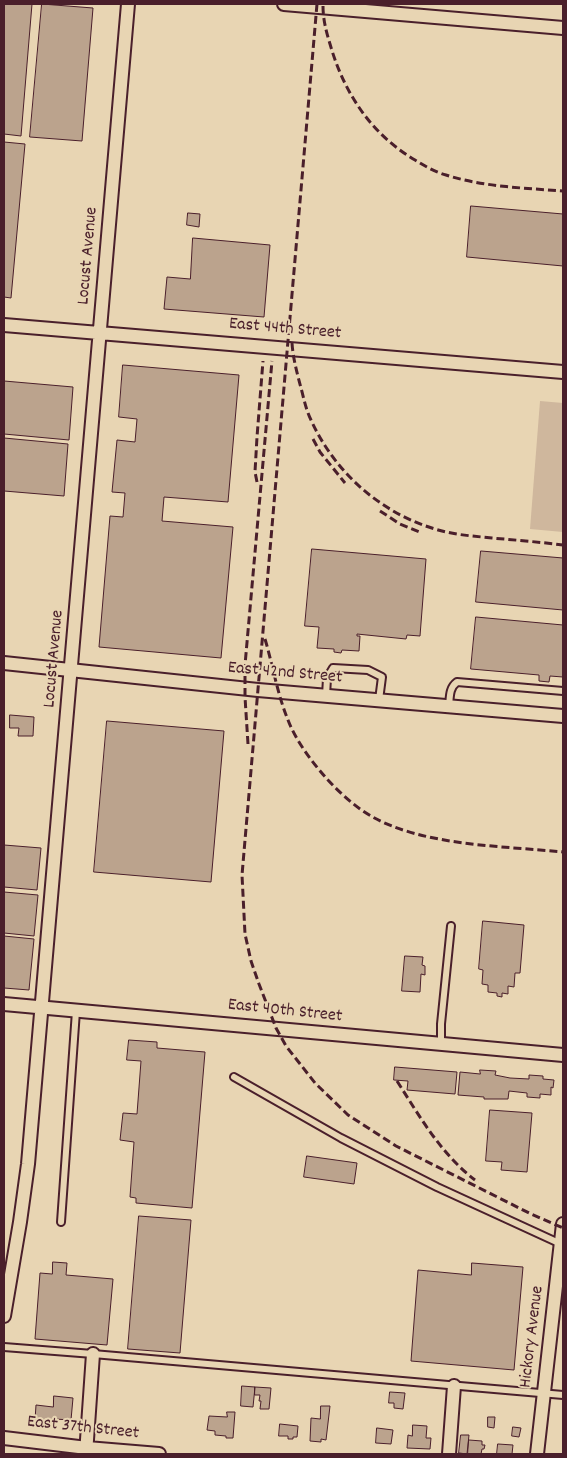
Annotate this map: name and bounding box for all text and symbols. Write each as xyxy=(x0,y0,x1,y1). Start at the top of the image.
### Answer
street label: Locust Avenue xyxy=(74,206,104,306)
street label: East 44th Street xyxy=(228,314,342,346)
street label: Locust Avenue xyxy=(40,609,70,709)
street label: East 42nd Street xyxy=(227,658,343,690)
street label: East 40th Street xyxy=(227,995,343,1029)
street label: Hickory Avenue xyxy=(516,1285,550,1389)
street label: East 37th Street xyxy=(26,1412,140,1446)

